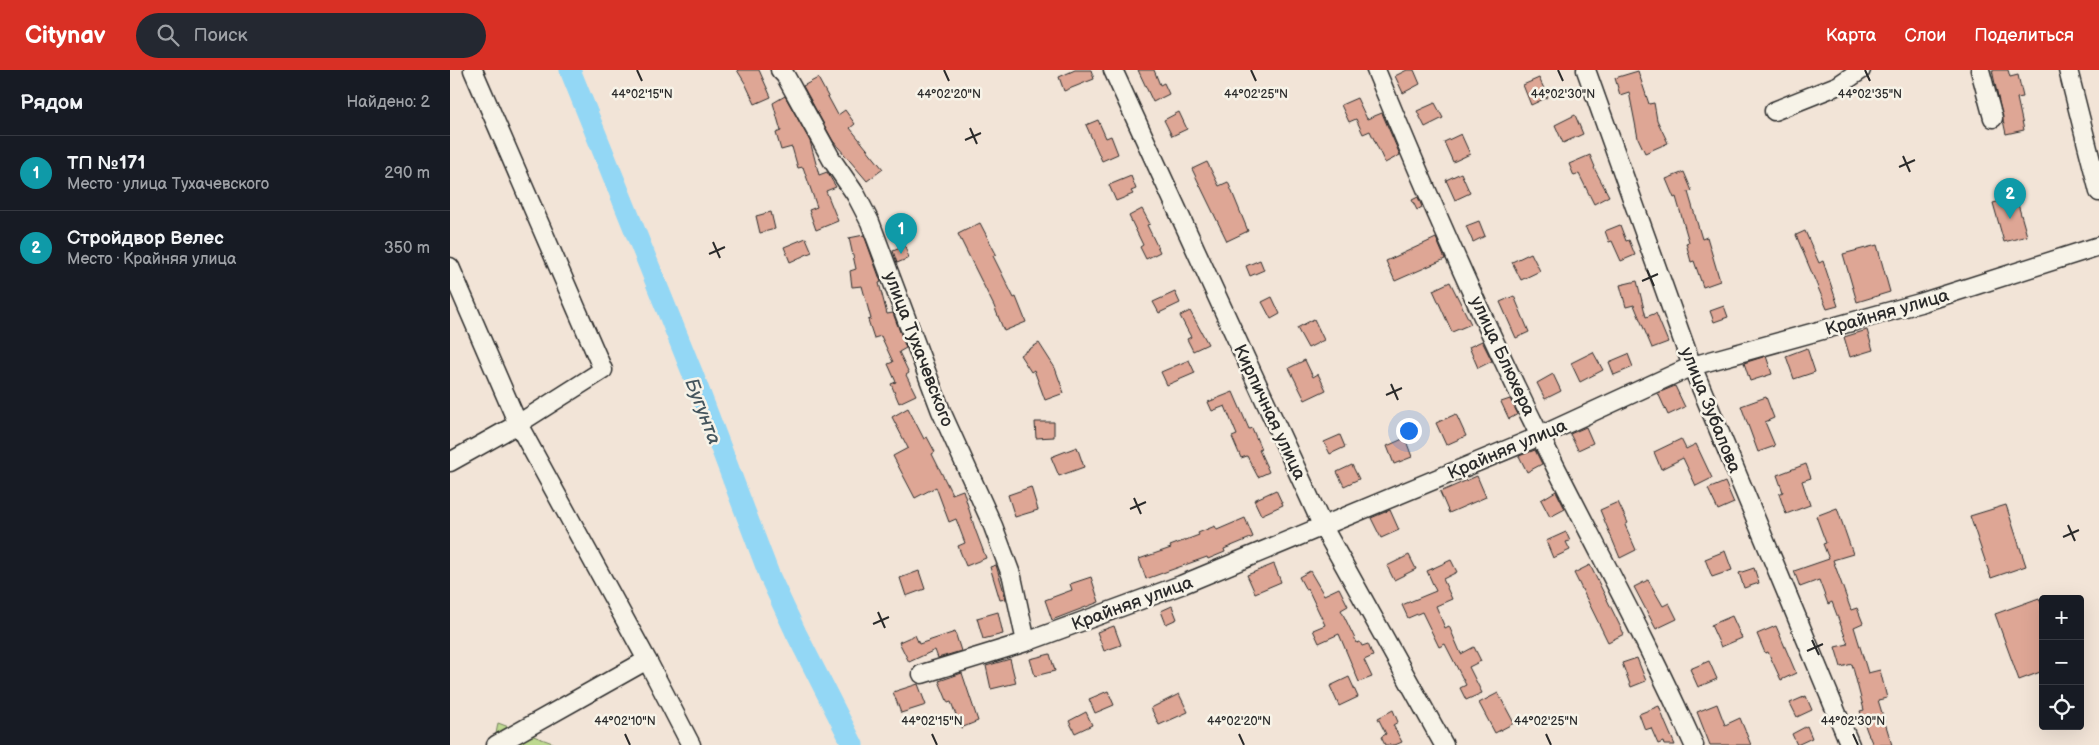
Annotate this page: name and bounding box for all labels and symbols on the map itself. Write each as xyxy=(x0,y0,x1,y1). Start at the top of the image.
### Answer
text: 44°02'15"N xyxy=(611,87,673,102)
text: 44°02'20"N xyxy=(917,87,981,102)
text: 44°02'25"N xyxy=(1224,87,1288,102)
text: 44°02'30"N xyxy=(1531,87,1595,102)
text: 44°02'35"N xyxy=(1838,87,1902,102)
pin: 2 xyxy=(1994,178,2026,219)
pin: 1 xyxy=(885,213,917,254)
street label: улица Тухачевского xyxy=(879,269,958,430)
street label: Крайняя улица xyxy=(1823,285,1952,340)
street label: улица Блюхера xyxy=(1466,293,1540,420)
street label: Кирпичная улица xyxy=(1229,341,1310,484)
street label: улица Зубалова xyxy=(1676,344,1745,476)
water label: Бугунта xyxy=(680,375,726,448)
street label: Крайняя улица xyxy=(1444,415,1570,484)
your location xyxy=(1396,418,1422,444)
street label: Крайняя улица xyxy=(1069,572,1196,635)
text: 44°02'10"N xyxy=(594,714,656,729)
text: 44°02'15"N xyxy=(901,714,963,729)
text: 44°02'20"N xyxy=(1207,714,1271,729)
text: 44°02'25"N xyxy=(1514,714,1578,729)
text: 44°02'30"N xyxy=(1821,714,1885,729)

